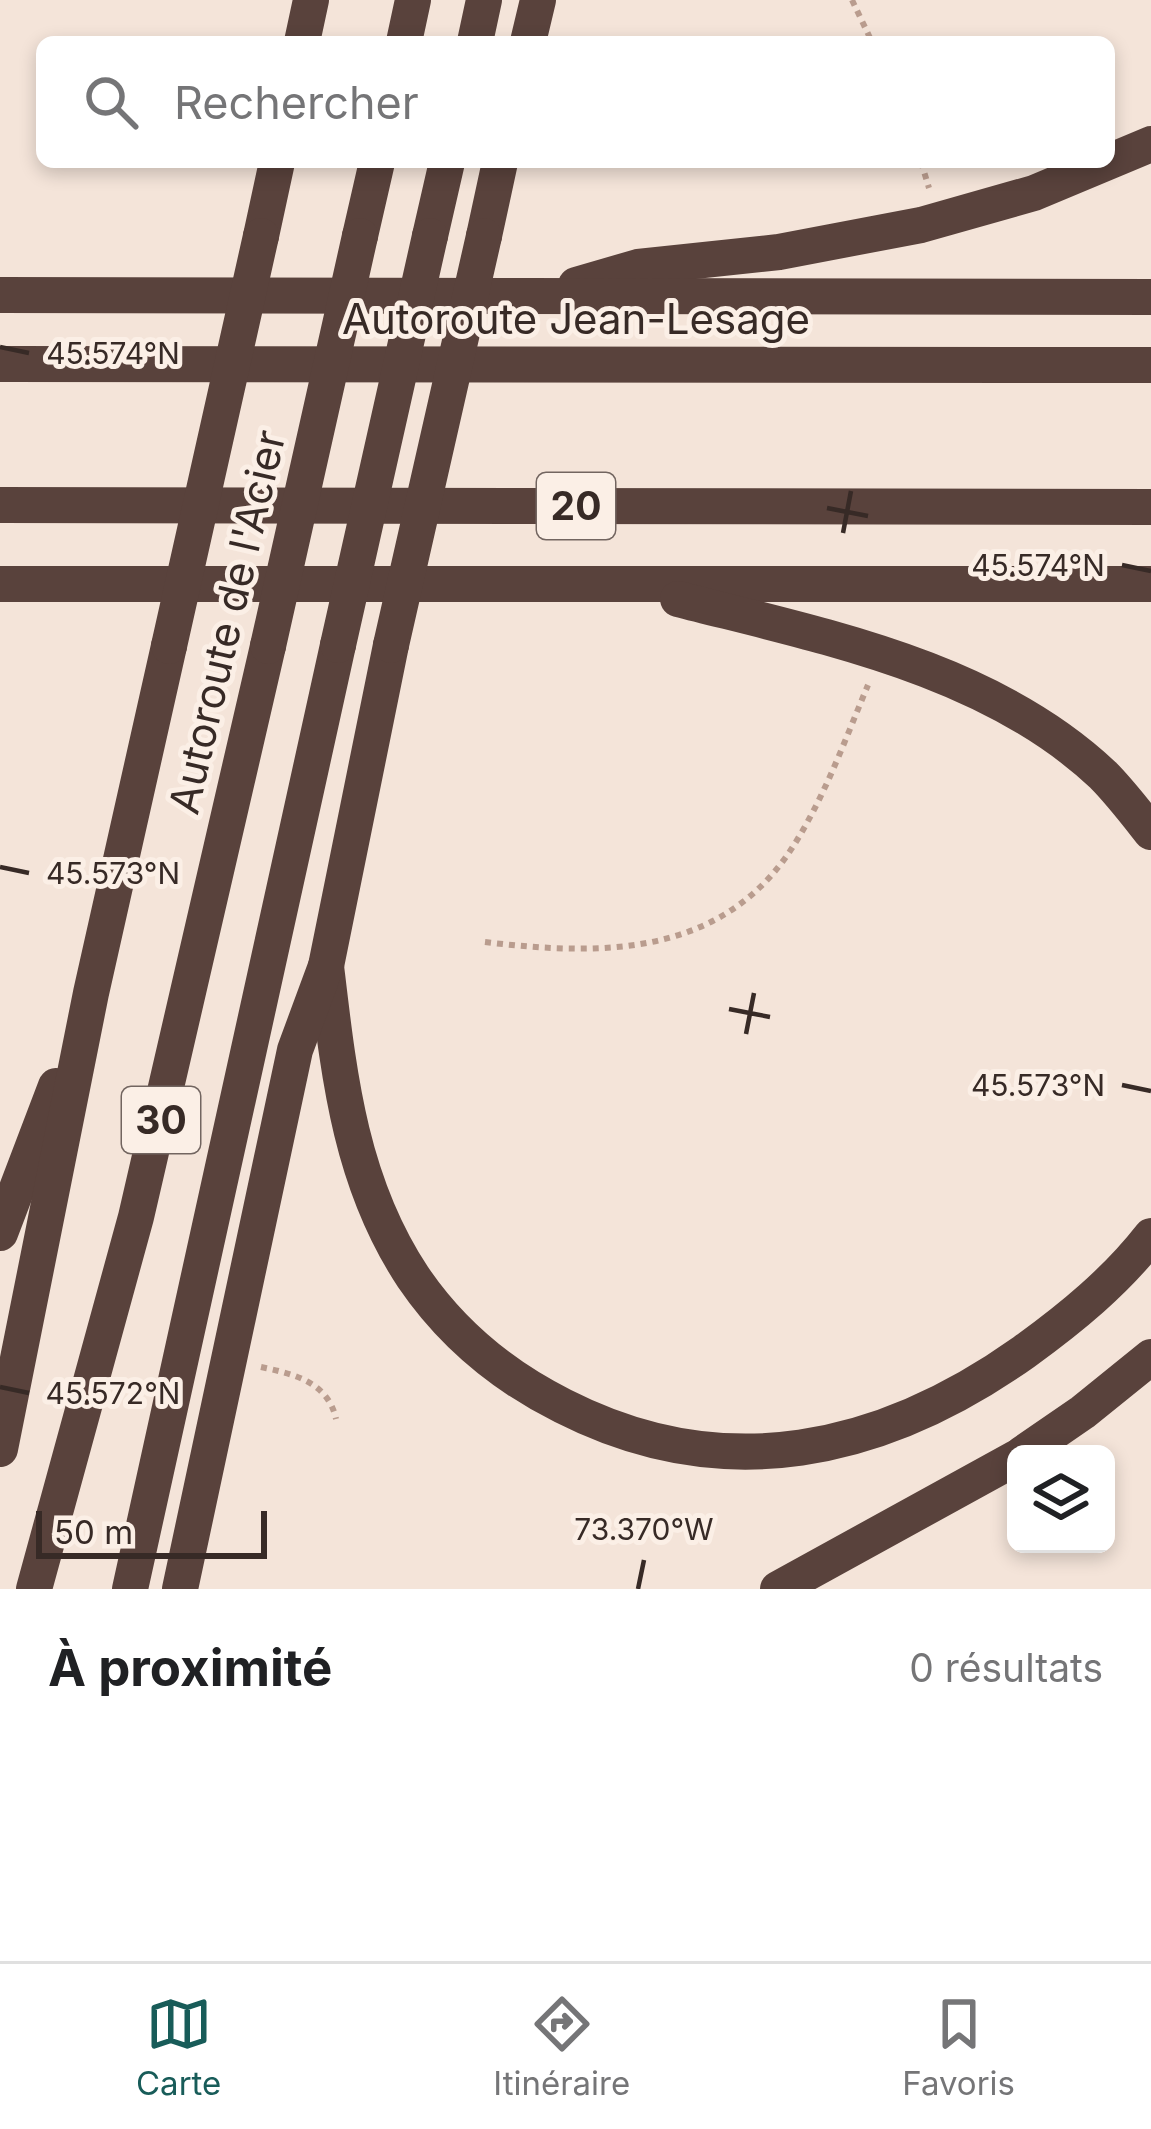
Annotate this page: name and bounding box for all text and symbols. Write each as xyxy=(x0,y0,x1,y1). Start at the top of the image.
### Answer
search box xyxy=(36,36,1115,168)
icon: search xyxy=(78,69,144,135)
text: Rechercher xyxy=(174,75,419,130)
street label: Autoroute Jean-Lesage xyxy=(342,293,810,344)
text: 45.574°N xyxy=(46,335,180,371)
street label: Autoroute de l'Acier xyxy=(158,425,295,819)
road number: 20 xyxy=(537,473,615,539)
text: 45.574°N xyxy=(971,547,1105,583)
text: 45.573°N xyxy=(46,855,180,891)
text: 45.573°N xyxy=(971,1067,1105,1103)
road number: 30 xyxy=(122,1087,200,1153)
text: 45.572°N xyxy=(46,1375,180,1411)
map controls xyxy=(1007,1445,1115,1553)
button: layers xyxy=(1007,1445,1115,1553)
scale bar xyxy=(36,1505,267,1558)
text: 73.370°W xyxy=(574,1511,714,1547)
text: 50 m xyxy=(54,1512,133,1552)
text: À proximité xyxy=(48,1637,332,1698)
text: 0 résultats xyxy=(909,1644,1103,1691)
tab: Carte xyxy=(136,1991,221,2103)
tab: Itinéraire xyxy=(493,1991,630,2103)
tab: Favoris xyxy=(902,1991,1015,2103)

